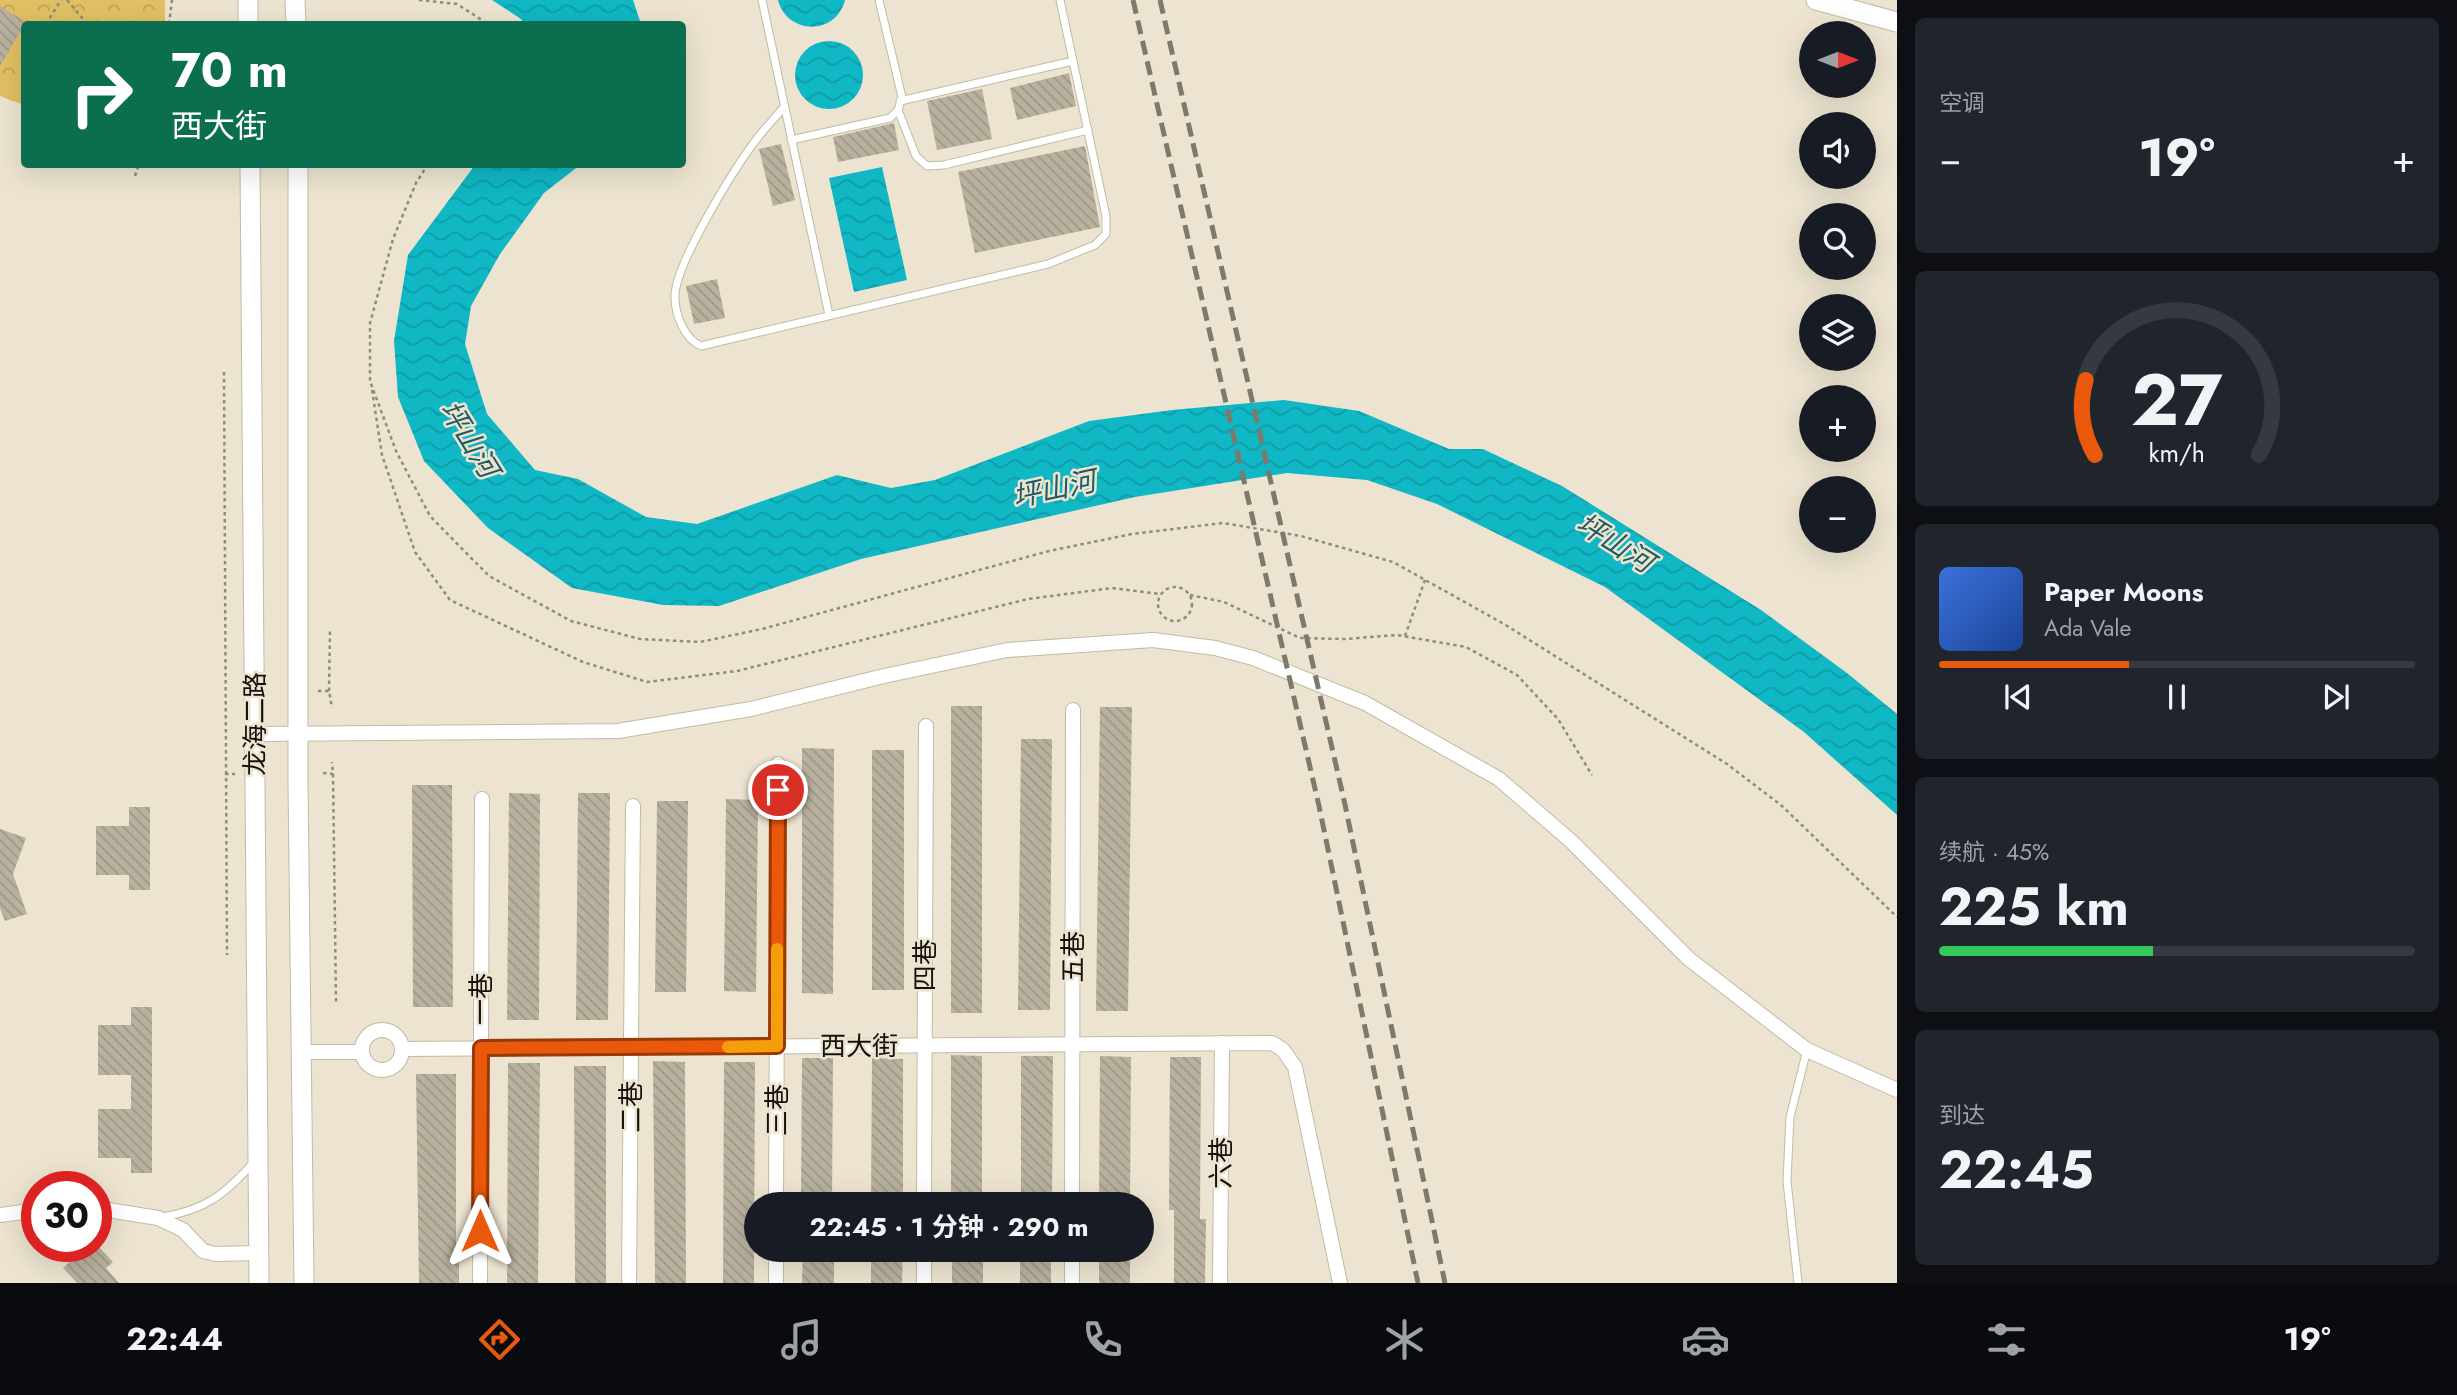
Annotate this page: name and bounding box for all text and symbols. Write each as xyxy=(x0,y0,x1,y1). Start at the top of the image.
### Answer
north arrow xyxy=(1799,21,1876,98)
map controls xyxy=(1799,21,1876,553)
text: 70 m xyxy=(171,35,288,105)
icon: right xyxy=(56,49,147,140)
text: 空调 xyxy=(1939,86,1985,120)
text: 西大街 xyxy=(171,103,267,149)
button: sound xyxy=(1799,112,1876,189)
text: 19° xyxy=(2138,120,2215,196)
text: − xyxy=(1939,131,1961,186)
text: + xyxy=(2392,131,2415,186)
button: search xyxy=(1799,203,1876,280)
button: layers xyxy=(1799,294,1876,371)
text: 27 xyxy=(2131,347,2223,452)
button: + xyxy=(1799,385,1876,462)
water label: 坪山河 xyxy=(429,393,511,490)
text: km/h xyxy=(2149,434,2205,470)
water label: 坪山河 xyxy=(1009,459,1104,518)
button: − xyxy=(1799,476,1876,553)
water label: 坪山河 xyxy=(1569,503,1666,585)
text: Paper Moons xyxy=(2044,573,2204,611)
text: Ada Vale xyxy=(2044,611,2131,645)
street label: 龙海二路 xyxy=(236,672,274,776)
icon: previous xyxy=(1999,678,2037,716)
icon: pause xyxy=(2158,678,2196,716)
icon: next xyxy=(2317,678,2355,716)
pin xyxy=(748,760,808,820)
icon: arrive xyxy=(759,771,797,809)
text: 续航 · 45% xyxy=(1939,835,2049,869)
text: 225 km xyxy=(1939,869,2129,945)
street label: 五巷 xyxy=(1054,931,1092,983)
street label: 四巷 xyxy=(906,939,944,991)
street label: 一巷 xyxy=(462,973,500,1025)
street label: 西大街 xyxy=(820,1027,898,1065)
street label: 二巷 xyxy=(612,1081,650,1133)
street label: 三巷 xyxy=(758,1084,796,1136)
text: 到达 xyxy=(1939,1098,1985,1132)
text: 22:45 xyxy=(1939,1132,2094,1208)
street label: 六巷 xyxy=(1202,1137,1240,1189)
speed limit sign: 30 xyxy=(21,1171,112,1262)
position arrow xyxy=(443,1194,517,1268)
text: 22:45 · 1 分钟 · 290 m xyxy=(809,1208,1089,1246)
icon: directions xyxy=(475,1315,524,1364)
icon: music xyxy=(777,1315,826,1364)
icon: phone xyxy=(1078,1315,1127,1364)
icon: climate xyxy=(1380,1315,1429,1364)
icon: car xyxy=(1681,1315,1730,1364)
icon: filters xyxy=(1982,1315,2031,1364)
text: 22:44 xyxy=(126,1316,223,1362)
text: 19° xyxy=(2284,1316,2331,1362)

